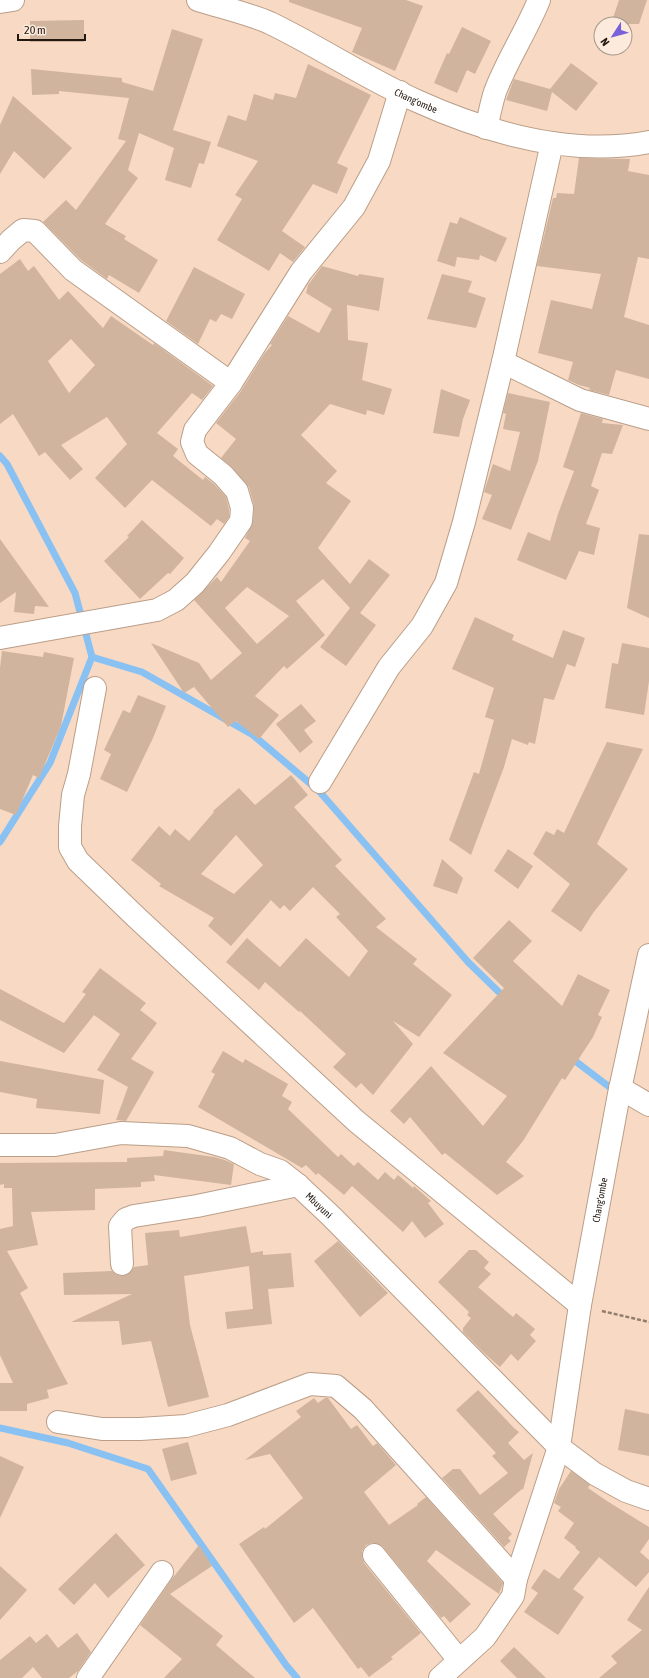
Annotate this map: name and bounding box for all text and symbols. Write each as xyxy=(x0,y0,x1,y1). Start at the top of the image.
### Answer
scale bar xyxy=(18,16,85,42)
north arrow xyxy=(593,16,633,56)
text: 20 m xyxy=(24,23,46,37)
text: N xyxy=(598,36,612,48)
street label: Chang'ombe xyxy=(393,86,439,115)
street label: Chang'ombe xyxy=(590,1176,610,1223)
street label: Mbuyuni xyxy=(303,1190,335,1220)

